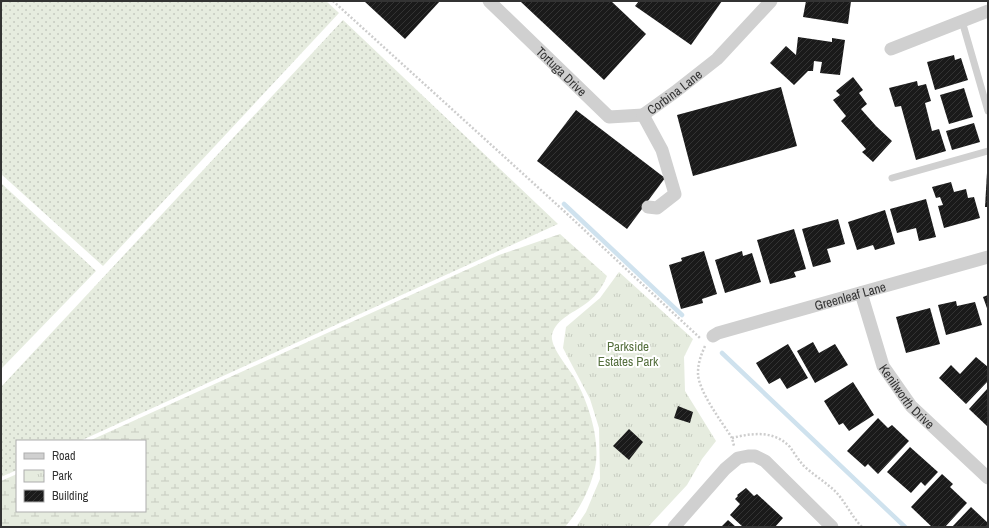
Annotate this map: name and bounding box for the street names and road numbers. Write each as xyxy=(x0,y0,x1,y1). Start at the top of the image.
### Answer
street label: Tortuga Drive xyxy=(532,43,590,100)
street label: Corbina Lane xyxy=(644,66,706,118)
street label: Greenleaf Lane xyxy=(812,278,888,314)
street label: Kenilworth Drive xyxy=(875,361,938,433)

